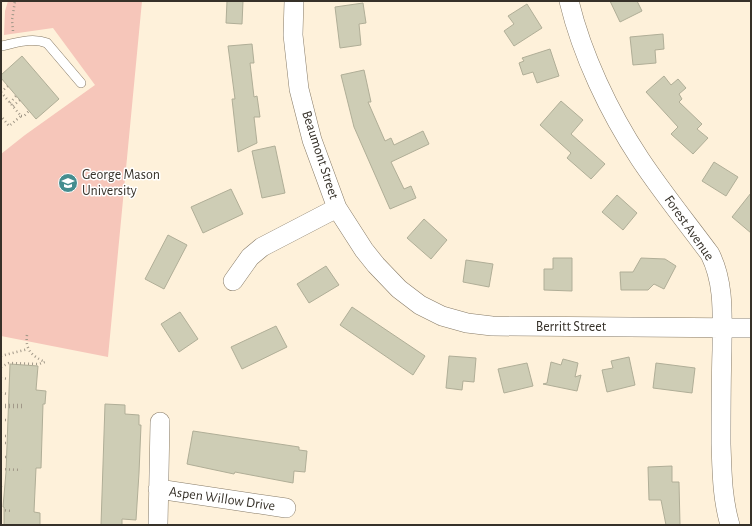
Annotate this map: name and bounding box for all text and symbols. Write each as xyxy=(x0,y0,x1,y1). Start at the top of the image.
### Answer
street label: Beaumont Street xyxy=(299,109,341,202)
place label: George Mason University xyxy=(82,168,160,198)
school or university icon: George Mason University xyxy=(57,172,79,194)
street label: Forest Avenue xyxy=(661,193,717,263)
street label: Berritt Street xyxy=(536,320,607,334)
street label: Aspen Willow Drive xyxy=(168,485,276,513)

